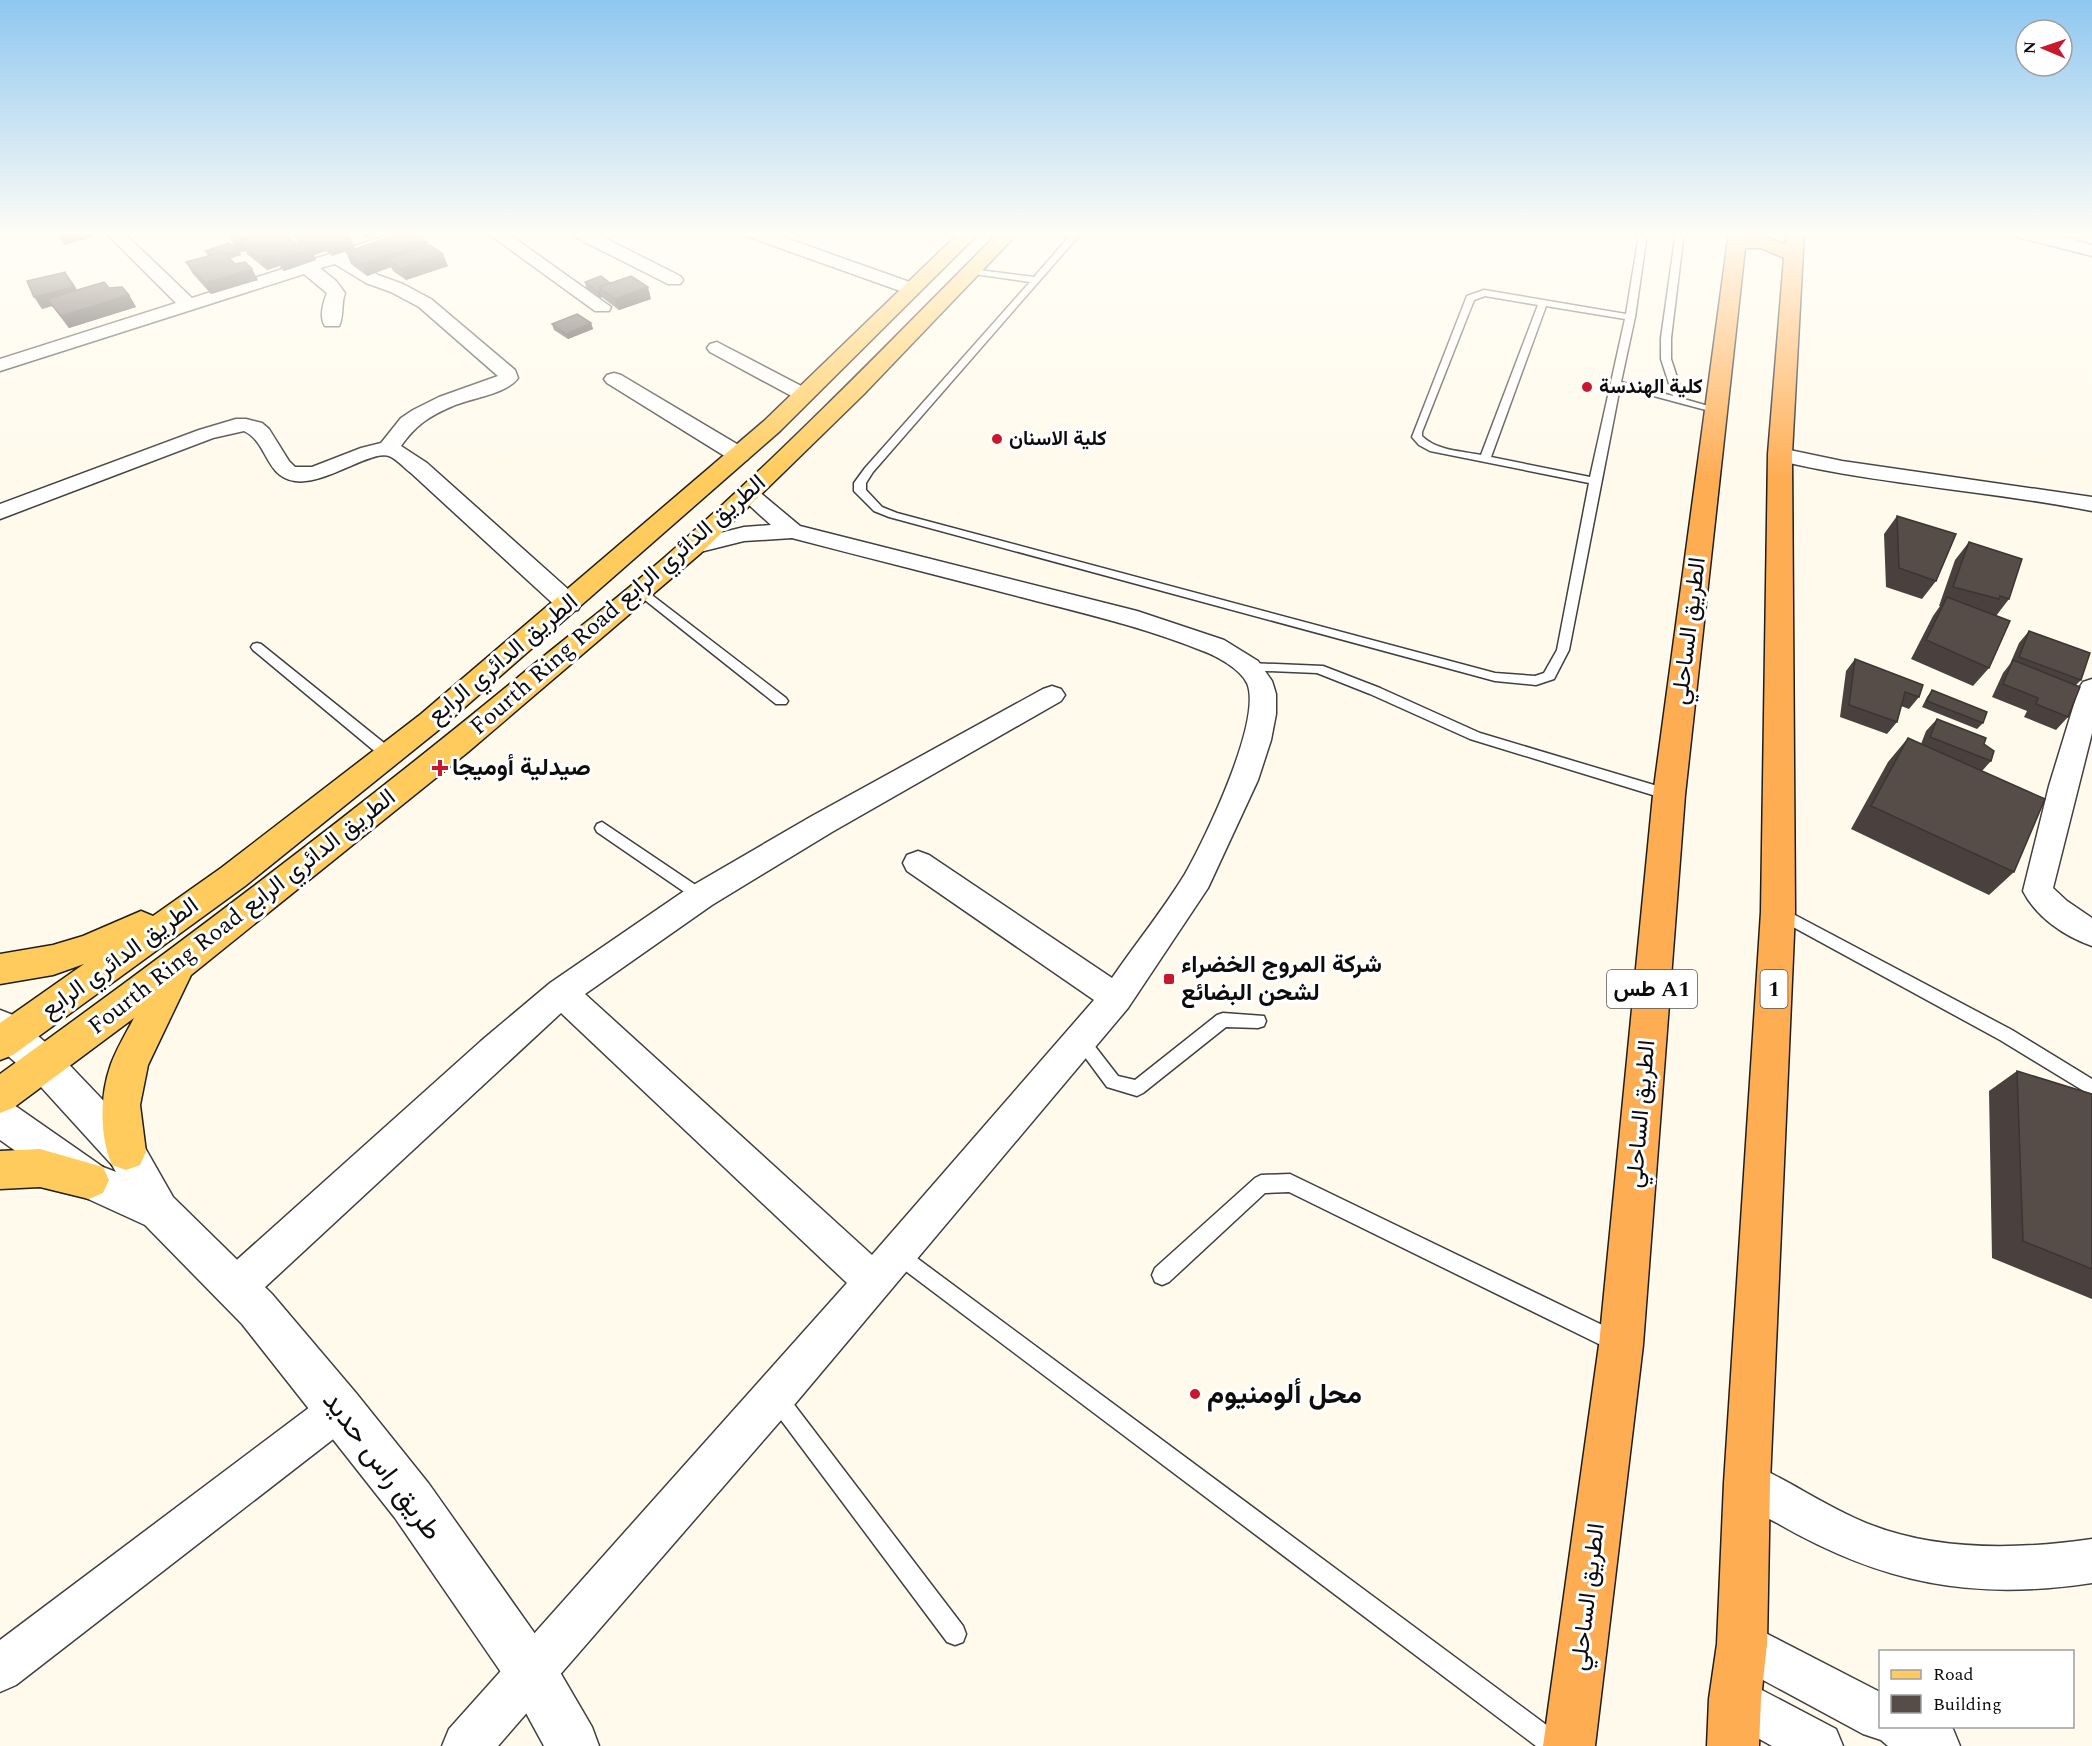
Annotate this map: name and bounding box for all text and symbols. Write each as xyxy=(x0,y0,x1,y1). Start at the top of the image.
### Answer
north arrow xyxy=(2014,18,2074,78)
text: N xyxy=(2018,41,2042,54)
place label: كلية الهندسة xyxy=(1599,372,1703,402)
marker: كلية الهندسة xyxy=(1580,380,1594,394)
place label: كلية الاسنان xyxy=(1009,424,1106,454)
marker: كلية الاسنان xyxy=(990,432,1004,446)
street label: Fourth Ring Road الطريق الدائري الرابع xyxy=(464,469,772,741)
street label: الطريق الساحلي xyxy=(1662,555,1716,707)
street label: الطريق الدائري الرابع xyxy=(422,588,584,730)
place label: صيدلية أوميجا xyxy=(452,750,591,786)
marker: صيدلية أوميجا xyxy=(433,761,447,775)
street label: Fourth Ring Road الطريق الدائري الرابع xyxy=(82,783,402,1041)
street label: الطريق الدائري الرابع xyxy=(36,891,204,1025)
place label: شركة المروج الخضراء لشحن البضائع xyxy=(1181,947,1382,1011)
road number: طس A1 xyxy=(1607,970,1697,1008)
road number: 1 xyxy=(1760,970,1788,1008)
marker: شركة المروج الخضراء لشحن البضائع xyxy=(1162,972,1176,986)
street label: الطريق الساحلي xyxy=(1617,1039,1665,1189)
place label: محل ألومنيوم xyxy=(1207,1373,1362,1416)
street label: طريق راس حديد xyxy=(311,1382,453,1550)
marker: محل ألومنيوم xyxy=(1188,1387,1202,1401)
street label: الطريق الساحلي xyxy=(1561,1521,1615,1673)
legend xyxy=(1879,1650,2074,1728)
text: Road xyxy=(1933,1661,1974,1688)
text: Building xyxy=(1933,1691,2002,1718)

